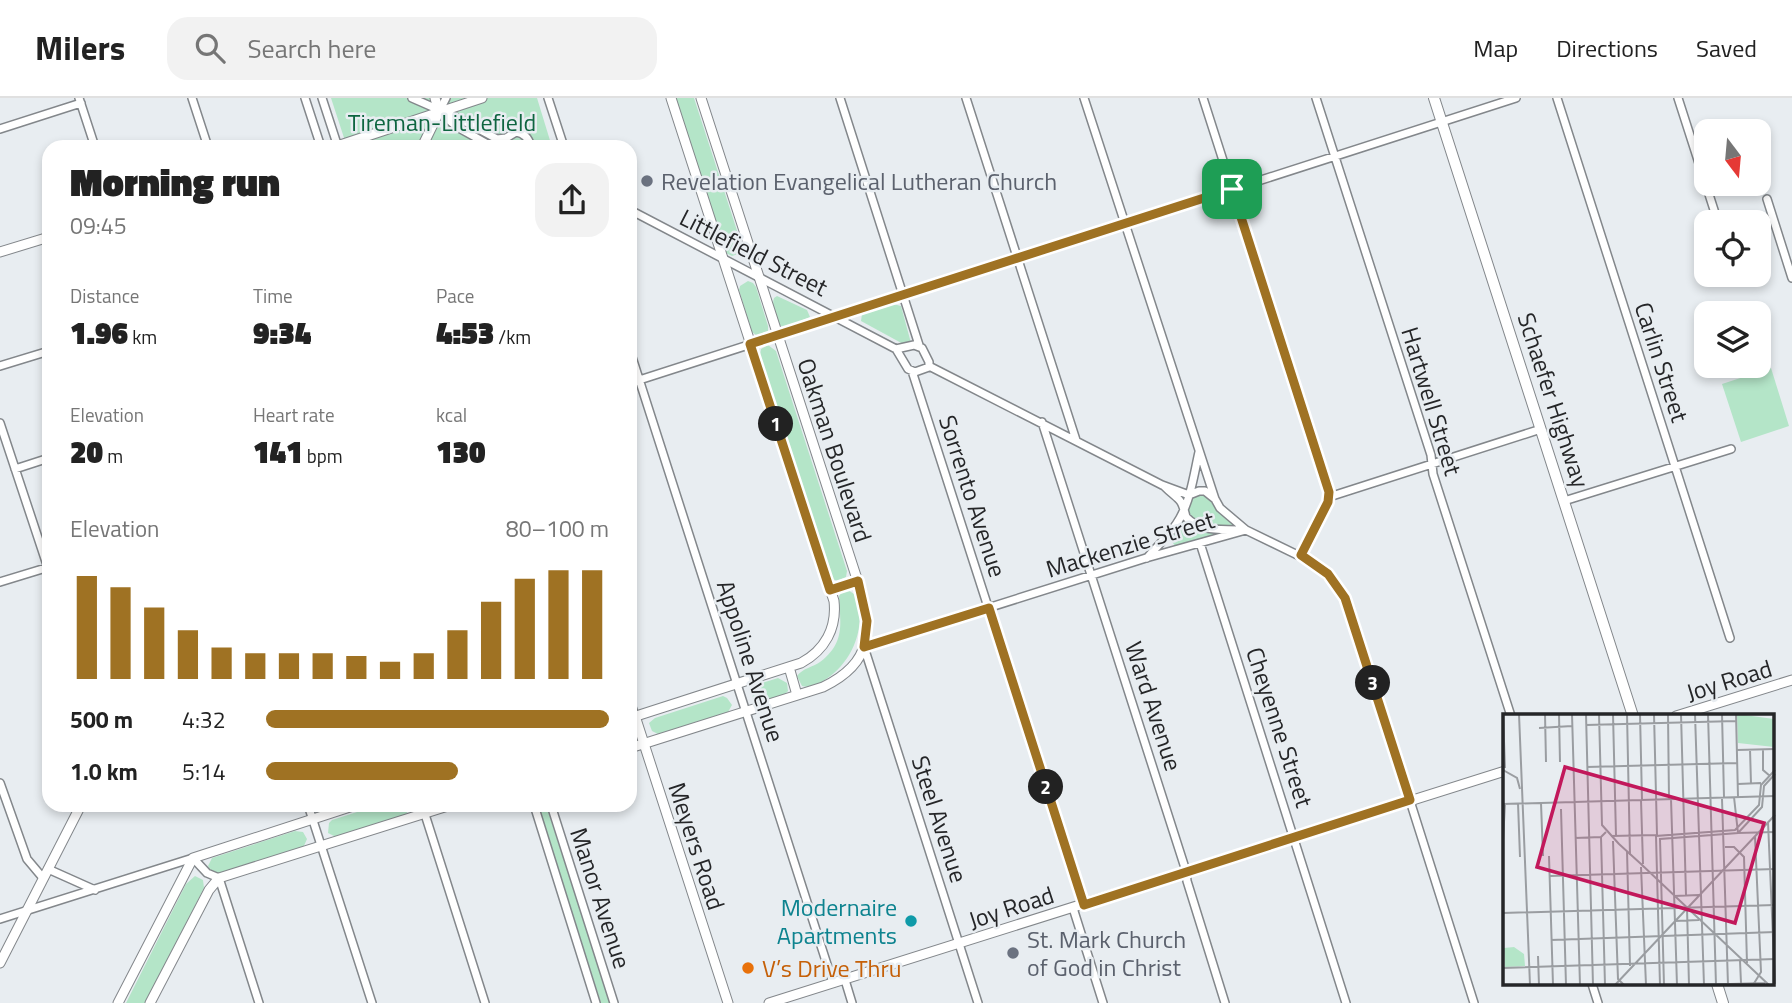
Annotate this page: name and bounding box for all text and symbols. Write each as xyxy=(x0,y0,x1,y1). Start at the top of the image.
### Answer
search box xyxy=(167,17,657,80)
text: Milers xyxy=(35,23,125,73)
icon: search xyxy=(191,29,229,67)
text: Search here xyxy=(247,29,376,68)
text: Map xyxy=(1473,30,1518,66)
text: Directions xyxy=(1556,30,1658,66)
text: Saved xyxy=(1696,30,1757,66)
park label: Tireman-Littlefield xyxy=(348,104,536,140)
north arrow xyxy=(1694,119,1771,196)
map controls xyxy=(1694,119,1771,378)
text: Morning run xyxy=(70,153,280,211)
pin xyxy=(1202,159,1262,219)
button: share xyxy=(535,163,609,237)
place label: Revelation Evangelical Lutheran Church xyxy=(661,163,1057,199)
icon: arrive xyxy=(1213,170,1251,208)
marker: Revelation Evangelical Lutheran Church xyxy=(639,173,655,189)
street label: Littlefield Street xyxy=(674,199,835,305)
text: 09:45 xyxy=(70,208,127,243)
button: locate xyxy=(1694,210,1771,287)
text: Distance xyxy=(70,281,139,310)
text: Time xyxy=(253,281,293,310)
text: Pace xyxy=(436,281,474,310)
street label: Carlin Street xyxy=(1626,297,1698,427)
button: layers xyxy=(1694,301,1771,378)
street label: Schaefer Highway xyxy=(1509,308,1599,493)
text: 1.96 xyxy=(70,310,128,356)
text: 9:34 xyxy=(253,310,311,356)
text: 4:53 xyxy=(436,310,494,356)
text: km xyxy=(128,322,157,351)
text: /km xyxy=(494,322,531,351)
street label: Hartwell Street xyxy=(1392,322,1472,480)
street label: Oakman Boulevard xyxy=(788,353,882,547)
text: Elevation xyxy=(70,400,144,429)
text: Heart rate xyxy=(253,400,335,429)
text: kcal xyxy=(436,400,467,429)
pin: 1 xyxy=(758,406,794,442)
text: 1 xyxy=(770,409,781,438)
street label: Sorrento Avenue xyxy=(930,410,1016,582)
text: 20 xyxy=(70,429,103,475)
text: 141 xyxy=(253,429,303,475)
text: 130 xyxy=(436,429,486,475)
text: m xyxy=(103,441,123,470)
text: bpm xyxy=(303,441,343,470)
street label: Mackenzie Street xyxy=(1041,501,1219,587)
text: Elevation xyxy=(70,511,159,546)
text: 80–100 m xyxy=(506,511,609,546)
street label: Appoline Avenue xyxy=(708,575,794,747)
street label: Ward Avenue xyxy=(1116,637,1192,775)
street label: Cheyenne Street xyxy=(1237,642,1323,812)
street label: Joy Road xyxy=(1682,650,1776,710)
pin: 3 xyxy=(1356,666,1390,700)
text: 3 xyxy=(1367,668,1378,697)
text: 500 m xyxy=(70,702,133,737)
text: 4:32 xyxy=(182,702,226,737)
inset map xyxy=(1503,714,1774,986)
street label: Steel Avenue xyxy=(903,751,977,887)
text: 1.0 km xyxy=(70,754,138,789)
text: 5:14 xyxy=(182,754,226,789)
pin: 2 xyxy=(1028,770,1064,804)
text: 2 xyxy=(1040,772,1051,801)
street label: Meyers Road xyxy=(659,778,735,914)
street label: Manor Avenue xyxy=(561,823,641,973)
street label: Joy Road xyxy=(964,876,1058,938)
place label: Modernaire Apartments xyxy=(777,889,897,953)
marker: Modernaire Apartments xyxy=(903,913,919,929)
place label: St. Mark Church of God in Christ xyxy=(1027,921,1186,985)
marker: St. Mark Church of God in Christ xyxy=(1005,945,1021,961)
place label: V’s Drive Thru xyxy=(762,950,902,986)
marker: V’s Drive Thru xyxy=(740,960,756,976)

